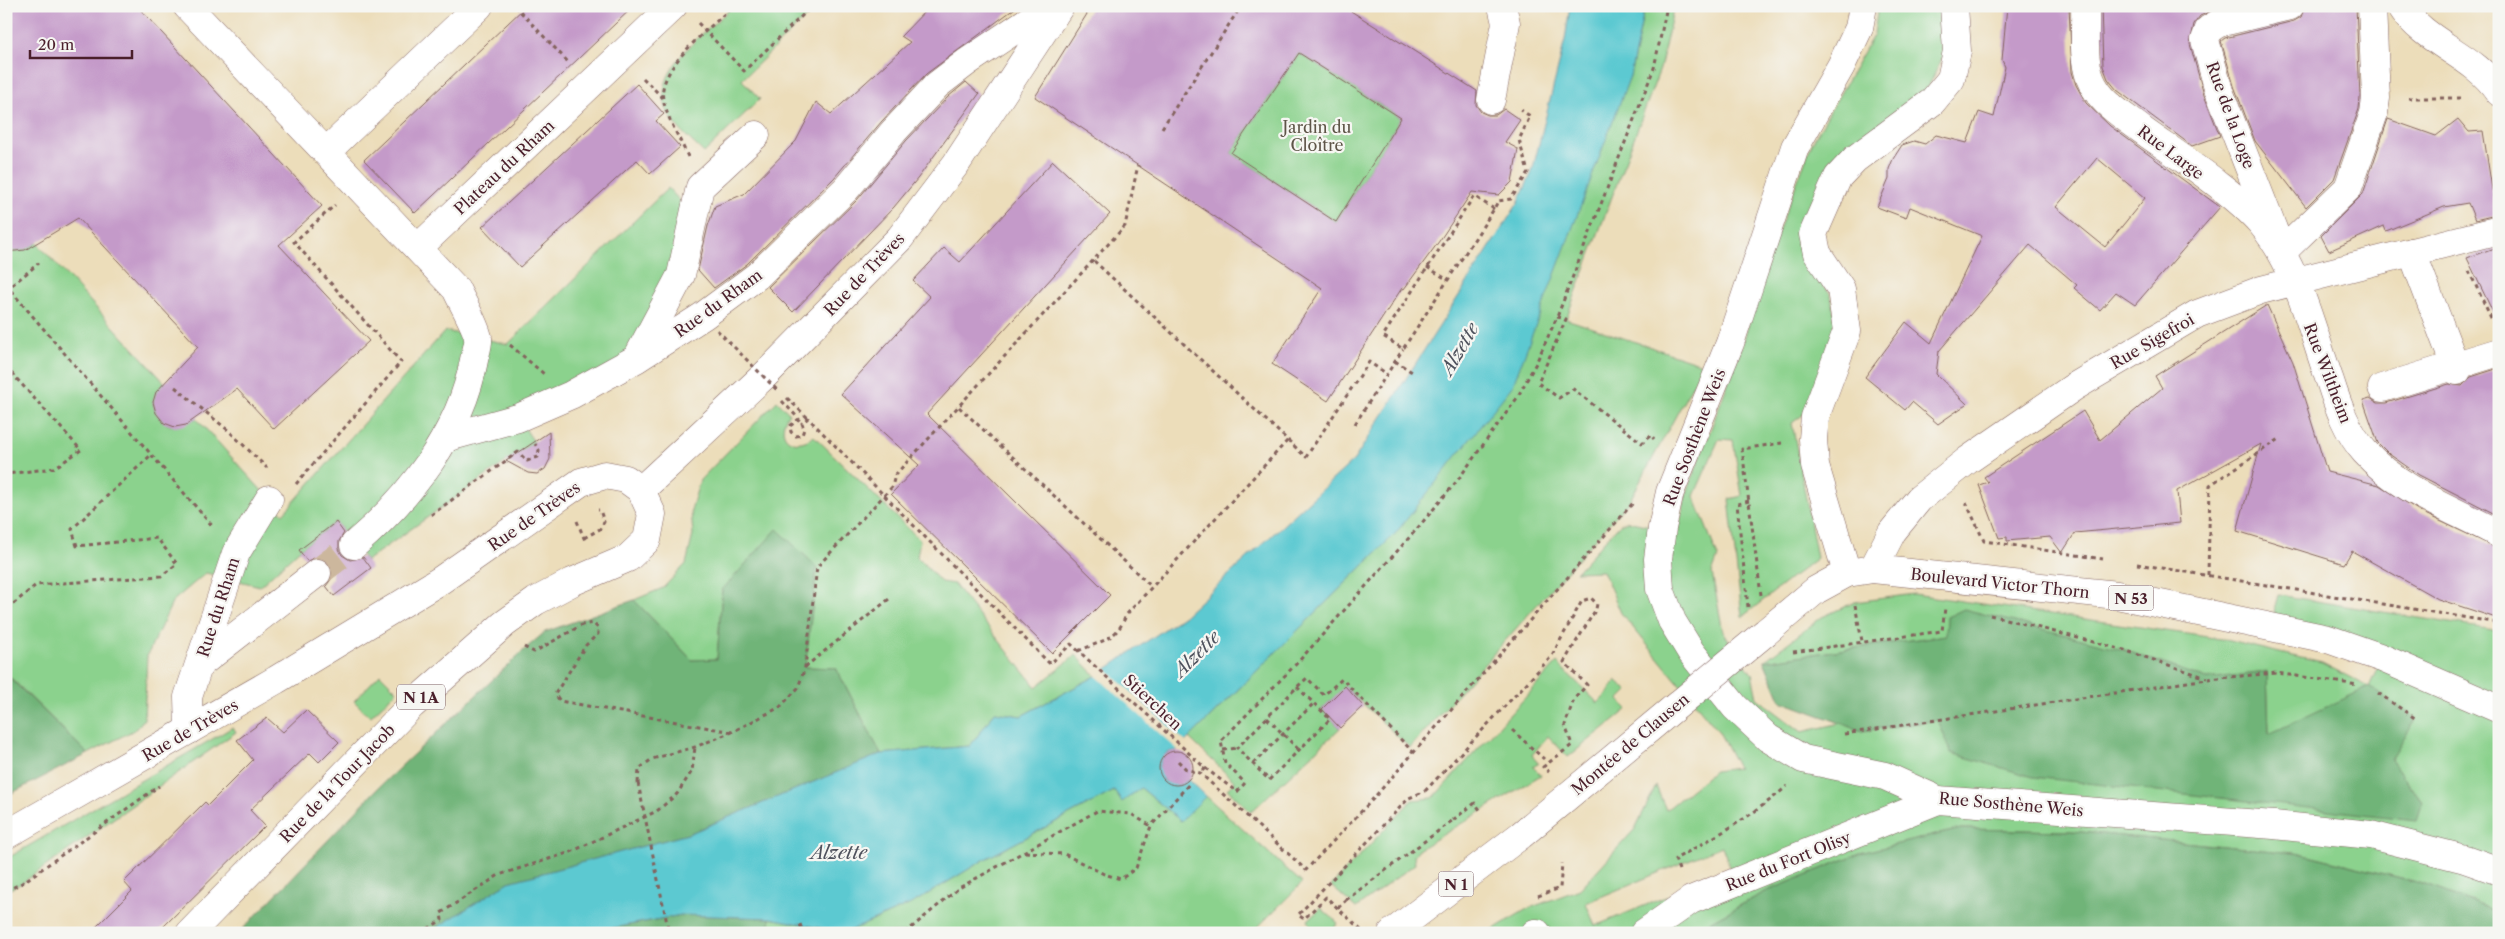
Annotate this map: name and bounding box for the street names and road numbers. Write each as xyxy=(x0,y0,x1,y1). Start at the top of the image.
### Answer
street label: Rue de la Loge xyxy=(2202,59,2260,171)
street label: Plateau du Rham xyxy=(450,115,558,219)
street label: Rue Large xyxy=(2134,121,2208,183)
street label: Rue de Trèves xyxy=(819,228,909,320)
street label: Rue du Rham xyxy=(670,264,766,342)
street label: Rue Sigefroi xyxy=(2107,309,2198,373)
street label: Rue Wiltheim xyxy=(2300,320,2356,426)
street label: Rue Sosthène Weis xyxy=(1659,366,1729,508)
street label: Rue de Trèves xyxy=(484,477,584,555)
street label: Rue du Rham xyxy=(192,555,244,659)
street label: Boulevard Victor Thorn xyxy=(1909,564,2091,602)
road number: N 53 xyxy=(2108,586,2154,610)
street label: Stierchen xyxy=(1119,670,1187,734)
road number: N 1A xyxy=(397,684,445,710)
street label: Montée de Clausen xyxy=(1567,689,1693,799)
street label: Rue de Trèves xyxy=(138,694,242,766)
street label: Rue de la Tour Jacob xyxy=(275,720,399,846)
street label: Rue Sosthène Weis xyxy=(1938,788,2084,820)
street label: Rue du Fort Olisy xyxy=(1722,826,1855,895)
road number: N 1 xyxy=(1438,872,1474,896)

